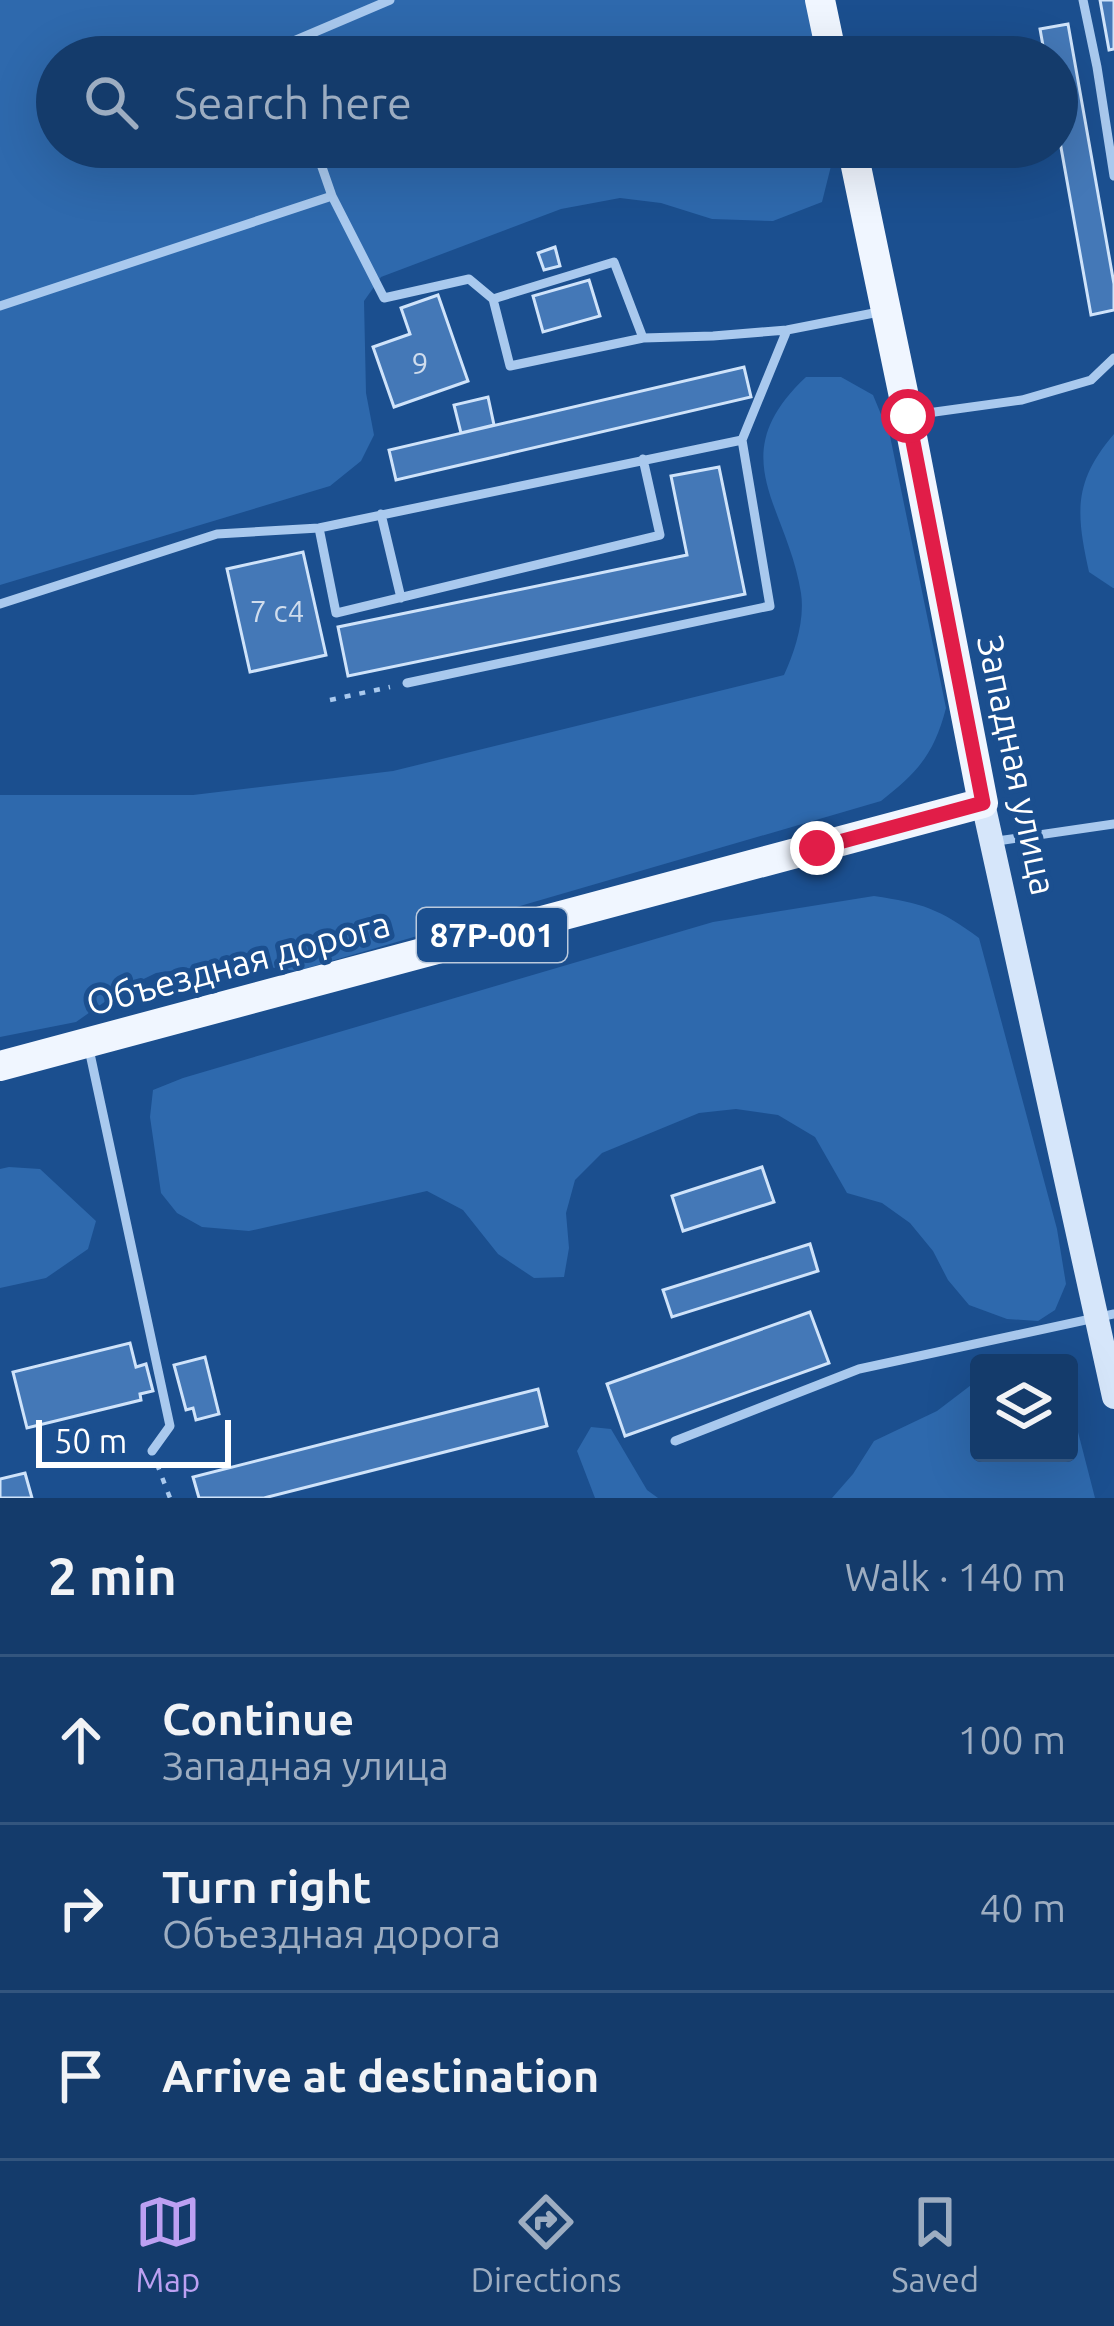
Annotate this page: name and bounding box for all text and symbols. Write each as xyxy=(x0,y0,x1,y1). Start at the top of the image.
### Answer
search box xyxy=(36,36,1078,168)
icon: search xyxy=(78,69,144,135)
text: Search here xyxy=(174,77,412,128)
house number: 9 xyxy=(412,346,428,380)
route start xyxy=(881,389,935,443)
house number: 7 с4 xyxy=(250,594,304,628)
street label: Западная улица xyxy=(970,631,1065,899)
route end xyxy=(790,821,844,875)
street label: Объездная дорога xyxy=(82,902,394,1023)
road number: 87Р-001 xyxy=(417,908,567,962)
map controls xyxy=(970,1354,1078,1462)
button: layers xyxy=(970,1354,1078,1462)
scale bar xyxy=(36,1414,231,1467)
text: 50 m xyxy=(54,1422,127,1459)
text: 2 min xyxy=(48,1547,177,1605)
text: Walk · 140 m xyxy=(845,1555,1066,1598)
text: Continue xyxy=(162,1693,354,1744)
icon: ahead xyxy=(48,1707,114,1773)
text: 100 m xyxy=(957,1718,1066,1761)
text: Западная улица xyxy=(162,1744,449,1787)
text: Turn right xyxy=(162,1861,371,1912)
icon: right xyxy=(48,1875,114,1941)
text: 40 m xyxy=(979,1886,1066,1929)
text: Объездная дорога xyxy=(162,1912,501,1955)
icon: arrive xyxy=(48,2043,114,2109)
text: Arrive at destination xyxy=(162,2050,599,2101)
tab: Map xyxy=(135,2189,201,2298)
tab: Directions xyxy=(471,2189,621,2298)
tab: Saved xyxy=(891,2189,979,2298)

